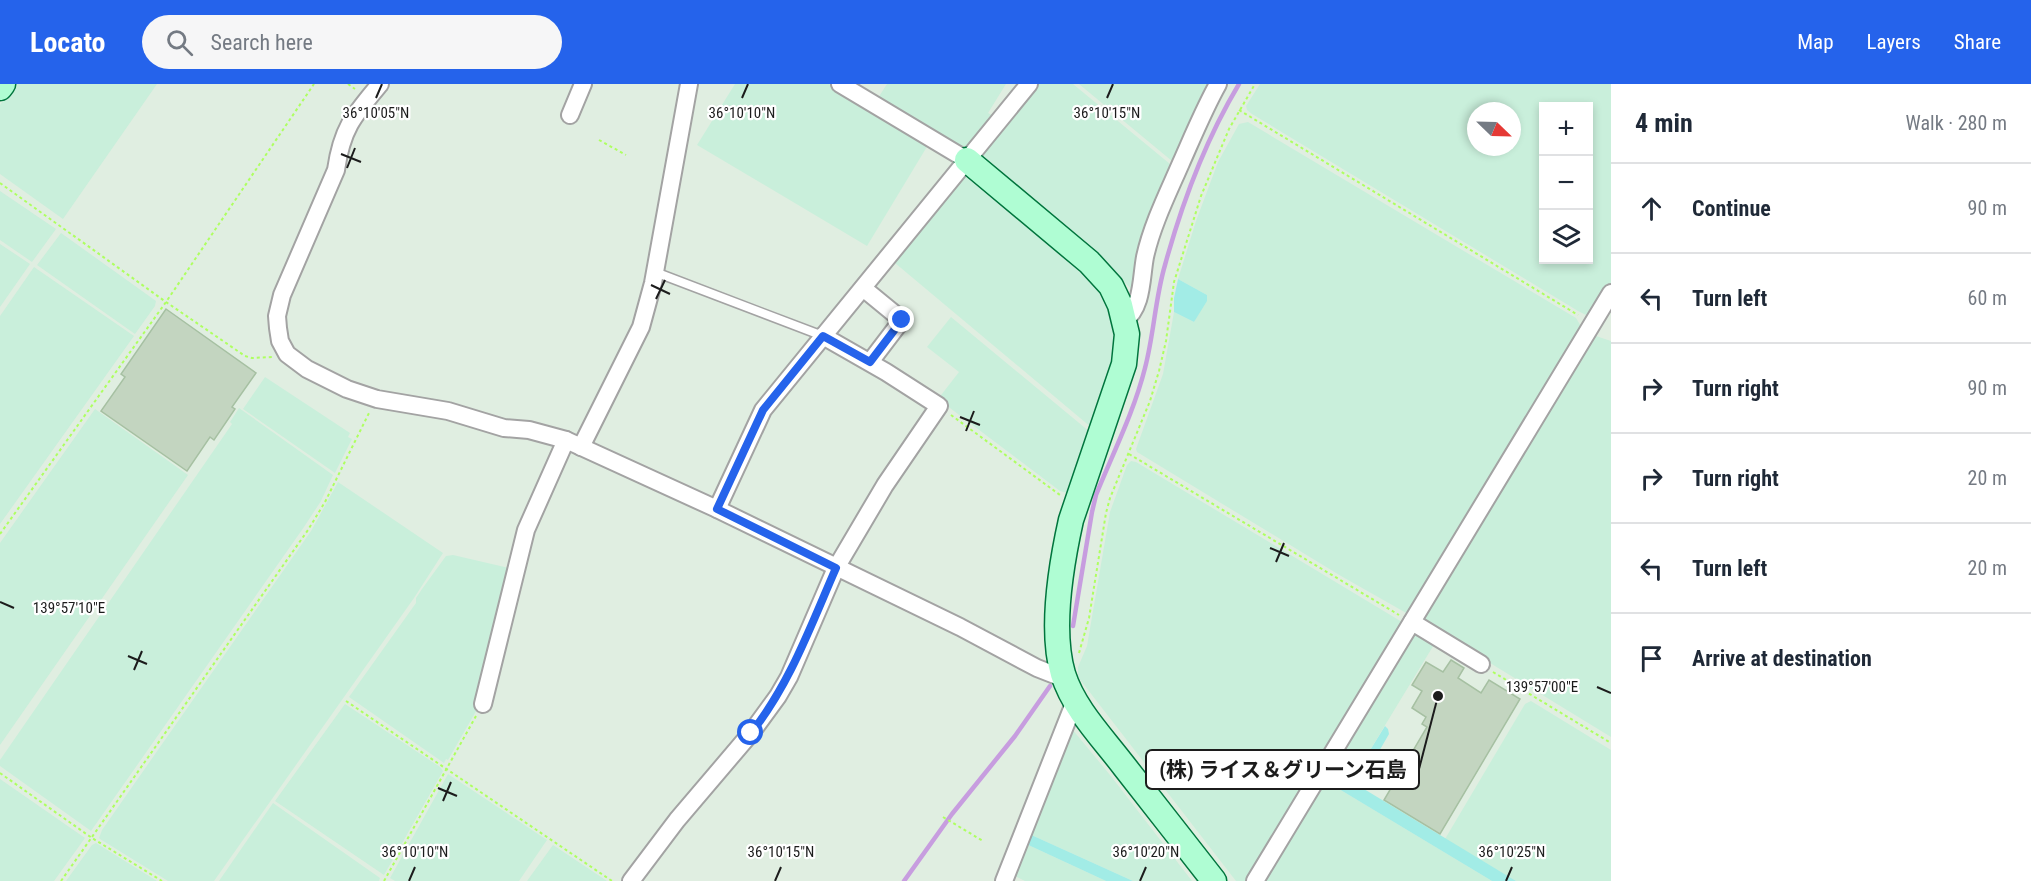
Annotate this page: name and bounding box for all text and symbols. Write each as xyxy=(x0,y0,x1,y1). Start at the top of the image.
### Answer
search box xyxy=(142,15,562,69)
text: Locato xyxy=(30,26,106,59)
icon: search xyxy=(163,26,196,59)
text: Search here xyxy=(211,30,313,55)
text: Map xyxy=(1797,30,1834,54)
text: Layers xyxy=(1867,30,1921,54)
text: Share xyxy=(1954,30,2001,54)
north arrow xyxy=(1467,102,1521,156)
map controls xyxy=(1539,102,1593,264)
button: + xyxy=(1539,102,1593,156)
text: 36°10'05"N xyxy=(343,104,409,122)
text: 36°10'10"N xyxy=(709,104,775,122)
text: 36°10'15"N xyxy=(1074,104,1140,122)
text: 4 min xyxy=(1635,108,1693,138)
text: Walk · 280 m xyxy=(1906,111,2007,135)
button: − xyxy=(1539,156,1593,210)
icon: ahead xyxy=(1635,192,1668,225)
text: Continue xyxy=(1692,196,1771,221)
text: 90 m xyxy=(1968,196,2007,220)
button: layers xyxy=(1539,210,1593,264)
icon: left xyxy=(1635,282,1668,315)
text: Turn left xyxy=(1692,286,1767,311)
text: 60 m xyxy=(1968,286,2007,310)
route end xyxy=(888,306,914,332)
icon: right xyxy=(1635,372,1668,405)
text: Turn right xyxy=(1692,376,1779,401)
text: 90 m xyxy=(1968,376,2007,400)
icon: right xyxy=(1635,462,1668,495)
text: Turn right xyxy=(1692,466,1779,491)
text: 20 m xyxy=(1968,466,2007,490)
icon: left xyxy=(1635,552,1668,585)
text: Turn left xyxy=(1692,556,1767,581)
text: 20 m xyxy=(1968,556,2007,580)
text: 139°57'10"E xyxy=(33,599,105,617)
icon: arrive xyxy=(1635,642,1668,675)
text: Arrive at destination xyxy=(1692,646,1872,671)
text: 139°57'00"E xyxy=(1506,678,1578,696)
route start xyxy=(737,719,763,745)
callout: (株) ライス＆グリーン石島 xyxy=(1146,750,1419,789)
text: (株) ライス＆グリーン石島 xyxy=(1159,758,1407,782)
text: 36°10'10"N xyxy=(382,843,448,861)
text: 36°10'15"N xyxy=(748,843,814,861)
text: 36°10'20"N xyxy=(1113,843,1179,861)
text: 36°10'25"N xyxy=(1479,843,1545,861)

